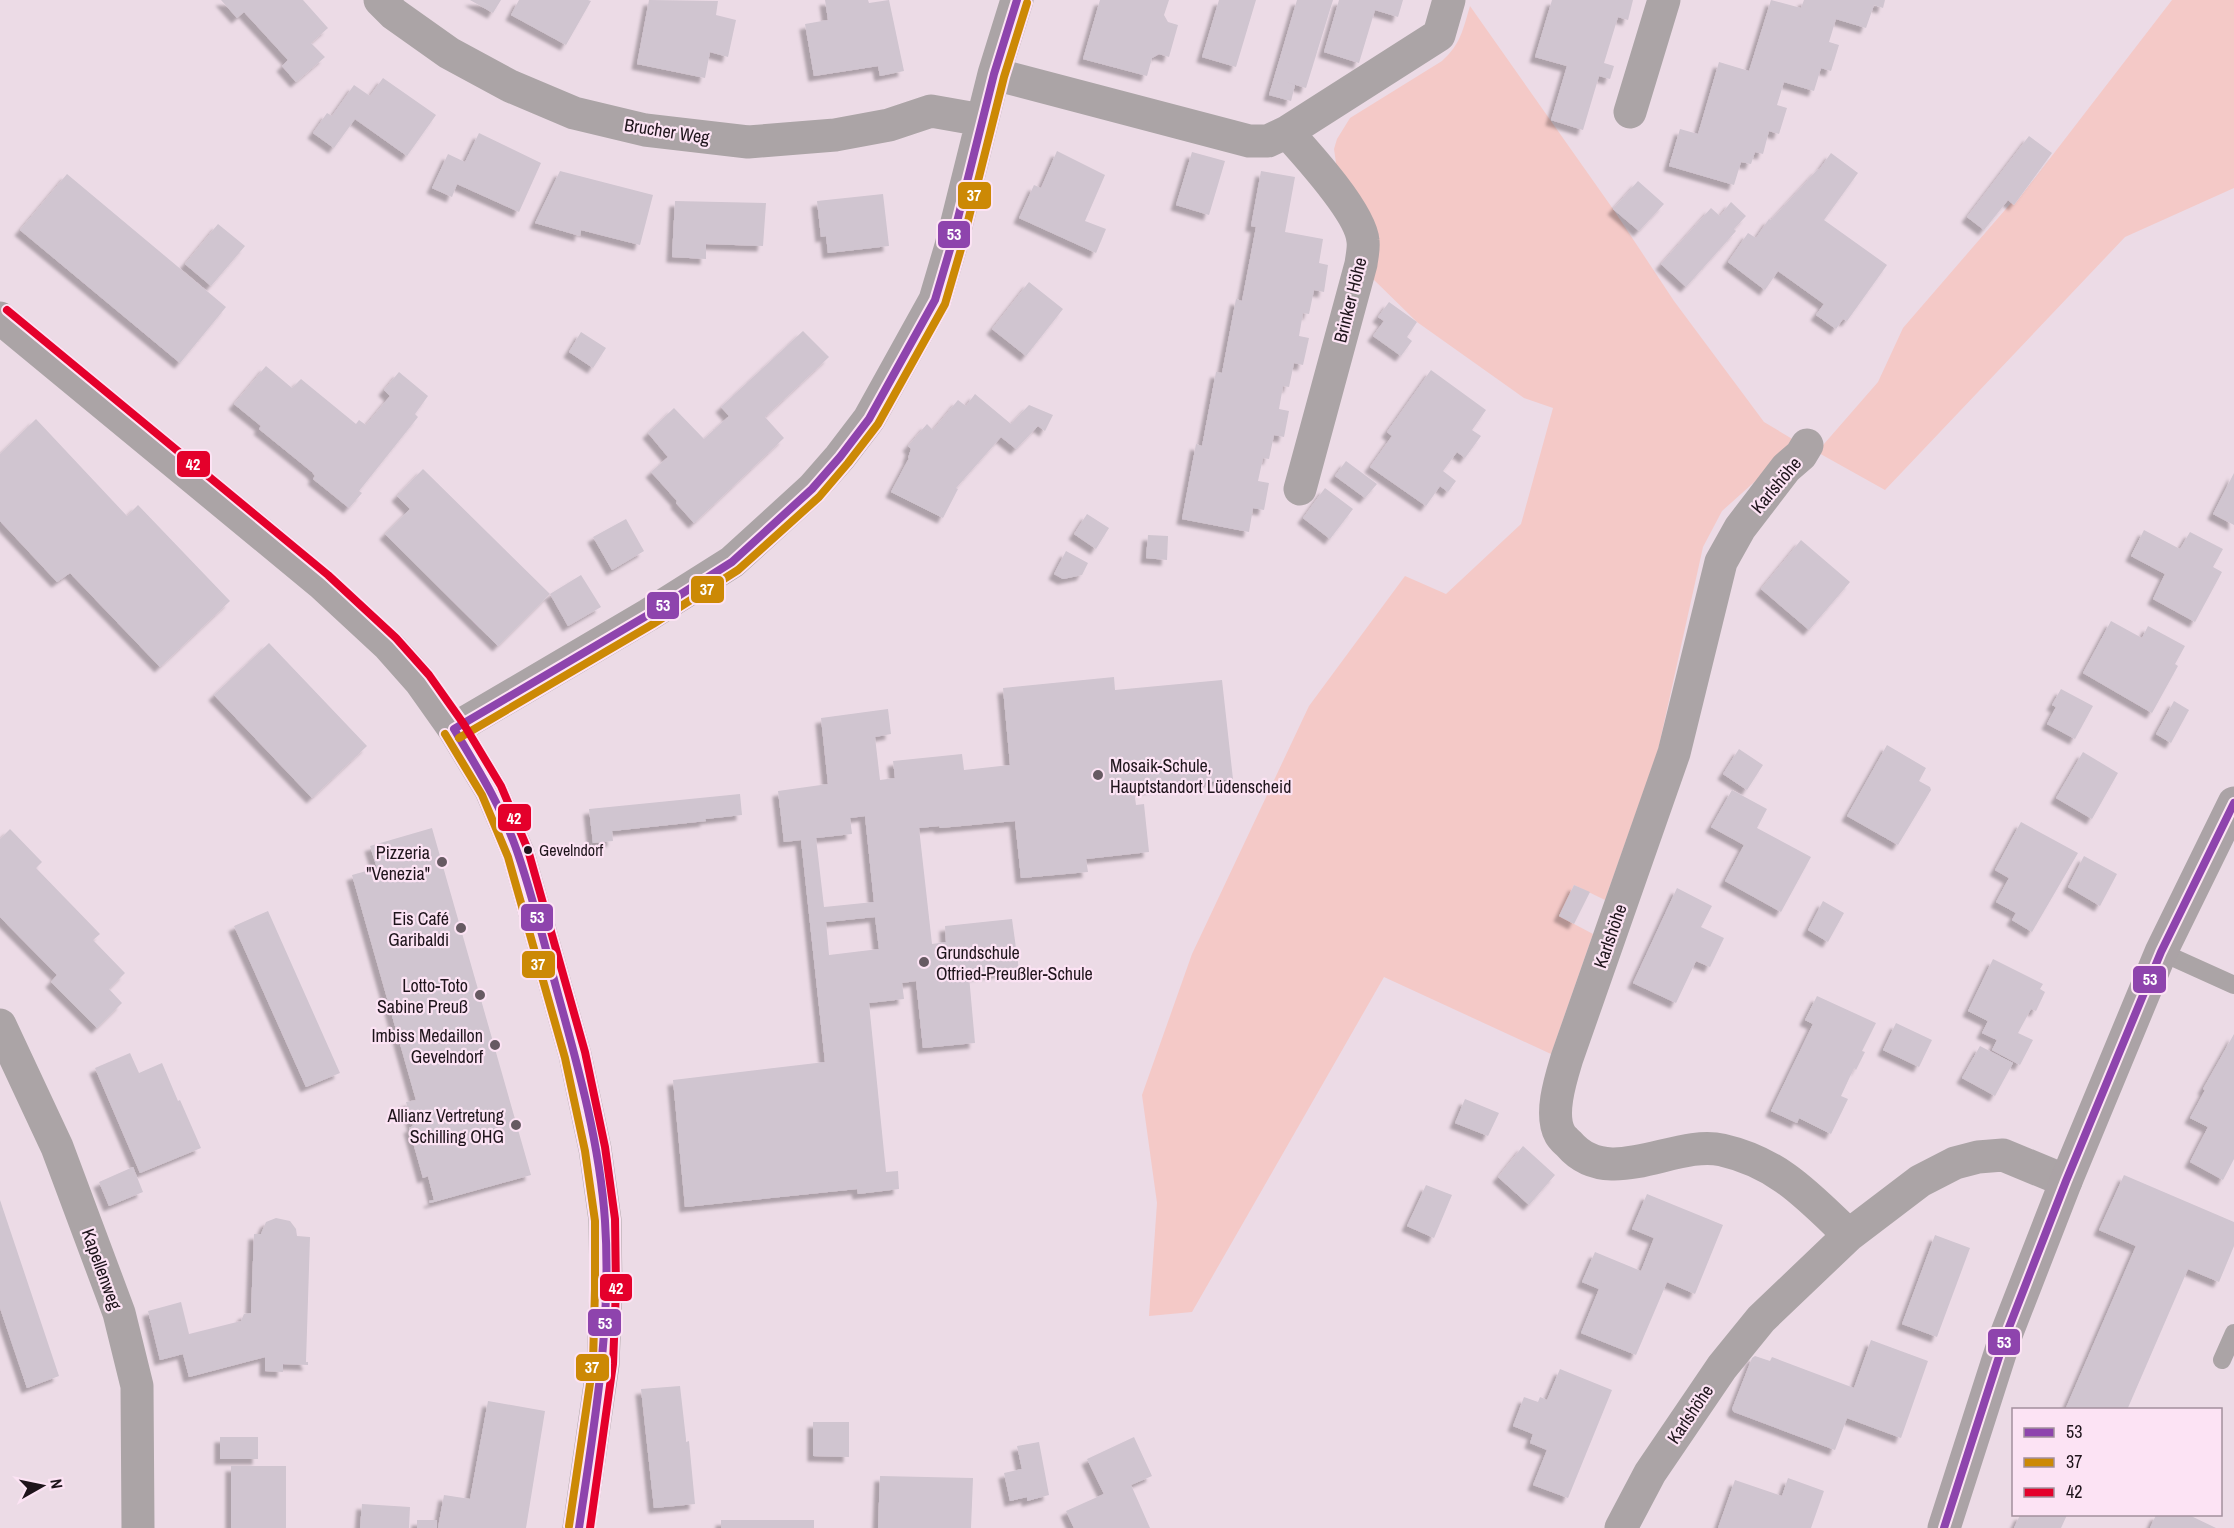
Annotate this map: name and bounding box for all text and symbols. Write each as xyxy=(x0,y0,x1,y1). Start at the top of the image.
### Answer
street label: Brucher Weg xyxy=(623,112,712,150)
line badge: 37 xyxy=(957,181,992,210)
text: 37 xyxy=(967,184,981,206)
line badge: 53 xyxy=(937,220,971,249)
text: 53 xyxy=(947,223,961,245)
street label: Brinker Höhe xyxy=(1327,255,1373,345)
line badge: 42 xyxy=(176,450,211,478)
street label: Karlshöhe xyxy=(1745,452,1807,518)
text: 42 xyxy=(186,453,200,475)
line badge: 37 xyxy=(690,575,725,604)
text: 37 xyxy=(700,578,714,600)
line badge: 53 xyxy=(646,591,680,620)
text: 53 xyxy=(656,594,670,616)
place label: Mosaik-Schule, Hauptstandort Lüdenscheid xyxy=(1110,753,1291,799)
marker: Mosaik-Schule, Hauptstandort Lüdenscheid xyxy=(1091,768,1105,782)
line badge: 42 xyxy=(497,803,532,832)
text: 42 xyxy=(507,807,521,829)
place label: Gevelndorf xyxy=(539,839,604,861)
place label: Pizzeria "Venezia" xyxy=(366,840,430,886)
marker: Gevelndorf xyxy=(522,844,534,856)
marker: Pizzeria "Venezia" xyxy=(435,855,449,869)
street label: Karlshöhe xyxy=(1587,901,1633,971)
line badge: 53 xyxy=(520,903,554,932)
place label: Eis Café Garibaldi xyxy=(388,906,449,952)
text: 53 xyxy=(530,906,544,928)
marker: Eis Café Garibaldi xyxy=(454,921,468,935)
place label: Grundschule Otfried-Preußler-Schule xyxy=(936,940,1093,986)
line badge: 37 xyxy=(521,950,556,979)
text: 37 xyxy=(531,953,545,975)
marker: Grundschule Otfried-Preußler-Schule xyxy=(917,955,931,969)
line badge: 53 xyxy=(2132,965,2167,994)
text: 53 xyxy=(2143,968,2157,990)
place label: Lotto-Toto Sabine Preuß xyxy=(377,973,468,1019)
marker: Lotto-Toto Sabine Preuß xyxy=(473,988,487,1002)
place label: Imbiss Medaillon Gevelndorf xyxy=(371,1023,484,1069)
marker: Imbiss Medaillon Gevelndorf xyxy=(488,1038,502,1052)
place label: Allianz Vertretung Schilling OHG xyxy=(386,1103,505,1149)
marker: Allianz Vertretung Schilling OHG xyxy=(509,1118,523,1132)
street label: Kapellenweg xyxy=(76,1225,128,1314)
line badge: 42 xyxy=(599,1273,633,1302)
text: 42 xyxy=(609,1277,623,1299)
line badge: 53 xyxy=(587,1308,622,1337)
text: 53 xyxy=(598,1312,612,1334)
line badge: 53 xyxy=(1987,1328,2021,1356)
text: 53 xyxy=(1997,1331,2011,1353)
line badge: 37 xyxy=(575,1353,610,1382)
text: 37 xyxy=(585,1356,599,1378)
street label: Karlshöhe xyxy=(1661,1379,1719,1449)
legend xyxy=(2012,1408,2222,1516)
text: 53 xyxy=(2066,1419,2082,1444)
text: 37 xyxy=(2066,1449,2082,1474)
north arrow xyxy=(12,1456,72,1516)
text: N xyxy=(45,1477,68,1490)
text: 42 xyxy=(2066,1479,2082,1504)

